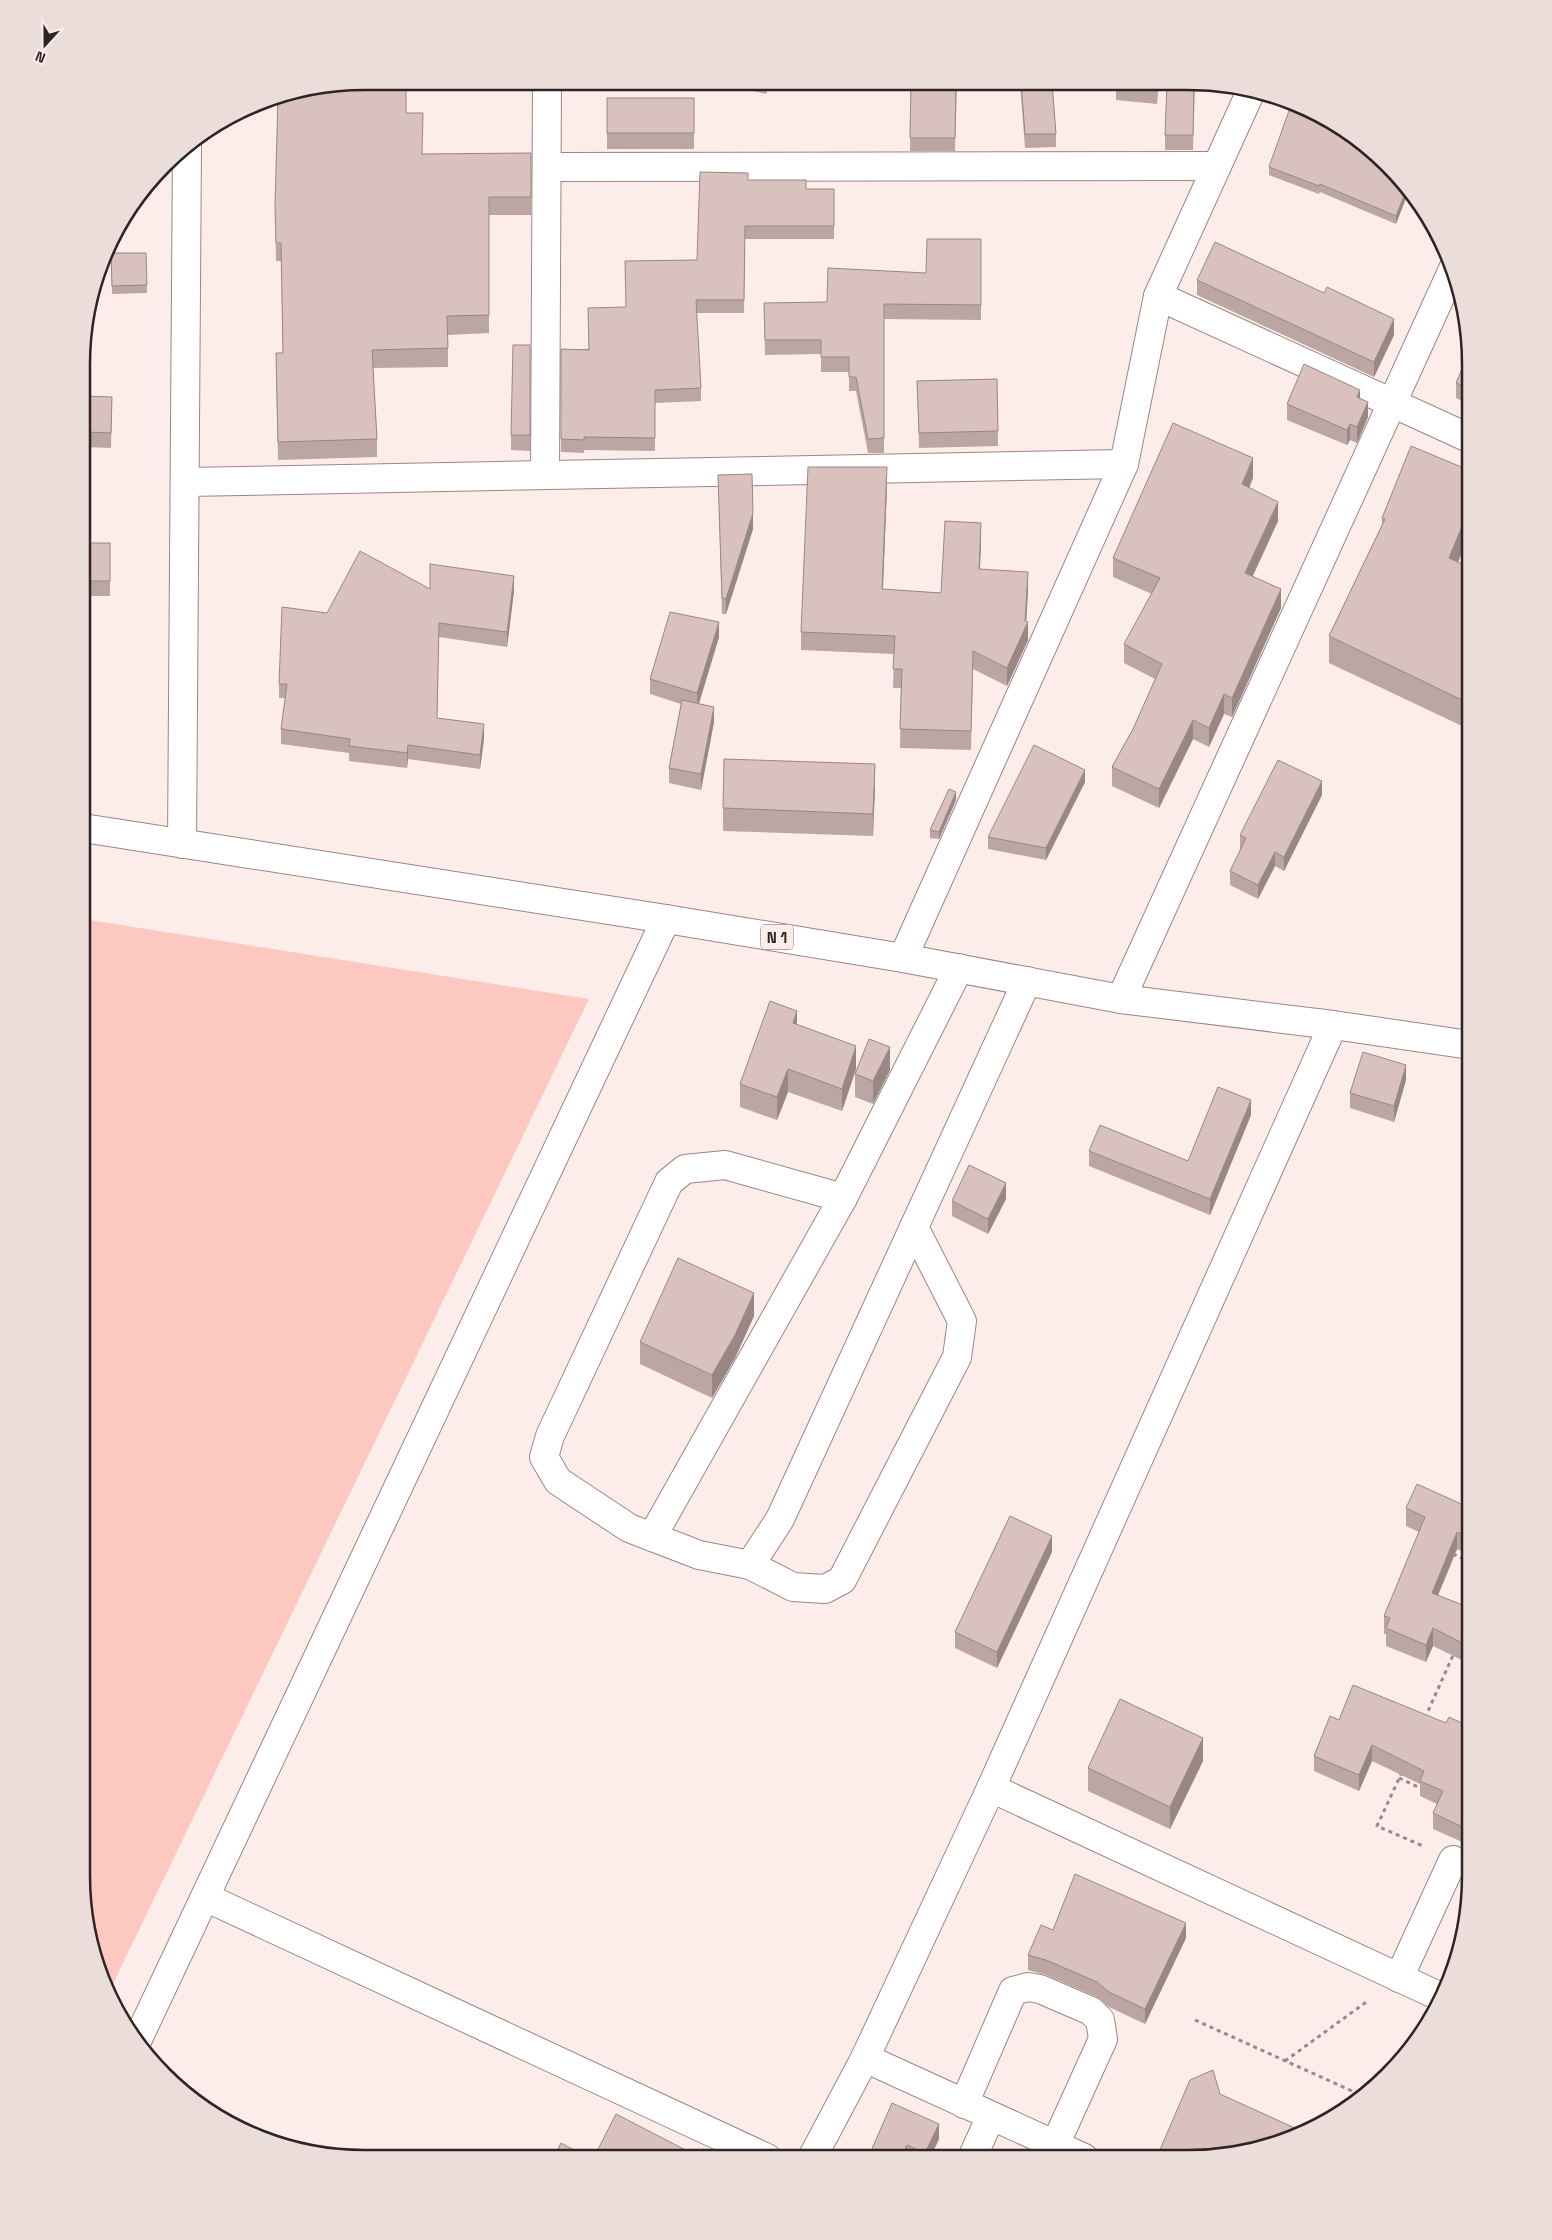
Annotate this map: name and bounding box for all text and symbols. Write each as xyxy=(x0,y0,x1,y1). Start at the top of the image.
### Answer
north arrow xyxy=(20,20,70,70)
text: N xyxy=(33,47,48,67)
road number: N 1 xyxy=(761,924,793,950)

